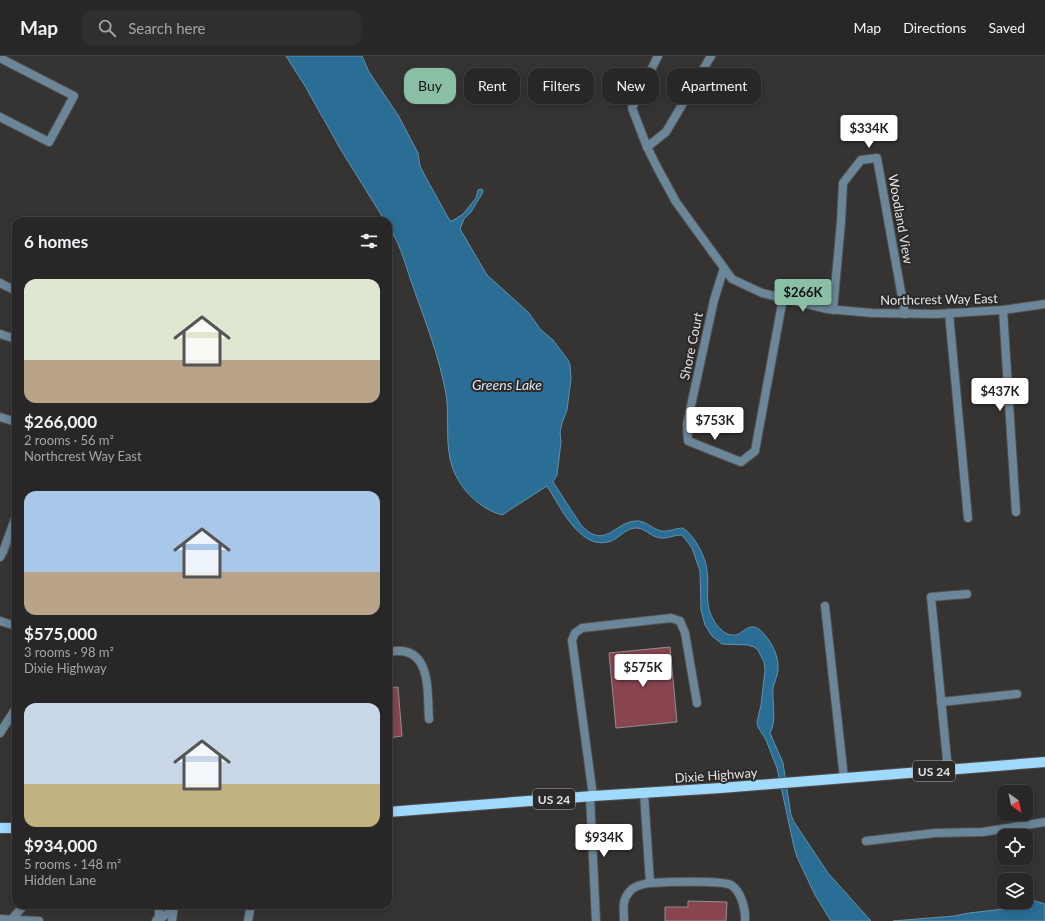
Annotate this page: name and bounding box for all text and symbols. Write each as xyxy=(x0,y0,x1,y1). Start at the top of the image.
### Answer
search box xyxy=(82,10,362,46)
text: Map xyxy=(20,16,58,39)
icon: search xyxy=(96,17,118,39)
text: Search here xyxy=(128,19,206,37)
text: Map xyxy=(854,19,881,36)
text: Directions xyxy=(903,19,966,36)
text: Saved xyxy=(988,19,1025,36)
chip: Buy xyxy=(404,68,456,104)
chip: Rent xyxy=(464,68,520,104)
chip: Filters xyxy=(528,68,594,104)
chip: New xyxy=(602,68,659,104)
chip: Apartment xyxy=(667,68,761,104)
pin: $334K xyxy=(841,115,897,149)
text: $334K xyxy=(849,120,889,136)
street label: Woodland View xyxy=(885,173,917,265)
icon: filters xyxy=(358,230,380,252)
text: 6 homes xyxy=(24,231,88,252)
pin: $266K xyxy=(775,279,831,313)
text: $266K xyxy=(783,284,823,300)
street label: Northcrest Way East xyxy=(880,290,998,308)
icon: home xyxy=(166,305,238,377)
street label: Shore Court xyxy=(676,310,706,381)
water label: Greens Lake xyxy=(472,376,542,393)
pin: $437K xyxy=(972,378,1028,412)
text: $437K xyxy=(980,383,1020,399)
pin: $753K xyxy=(687,407,743,441)
text: $266,000 xyxy=(24,411,97,432)
text: $753K xyxy=(695,412,735,428)
text: 2 rooms · 56 m² xyxy=(24,432,114,448)
text: Northcrest Way East xyxy=(24,448,142,464)
icon: home xyxy=(166,517,238,589)
text: $575,000 xyxy=(24,623,97,644)
text: 3 rooms · 98 m² xyxy=(24,644,114,660)
pin: $575K xyxy=(615,654,671,688)
text: $575K xyxy=(623,659,663,675)
text: Dixie Highway xyxy=(24,660,107,676)
icon: home xyxy=(166,729,238,801)
road number: US 24 xyxy=(913,761,955,781)
street label: Dixie Highway xyxy=(674,764,758,786)
north arrow xyxy=(997,785,1033,821)
map controls xyxy=(997,785,1033,909)
road number: US 24 xyxy=(533,789,575,809)
pin: $934K xyxy=(576,824,632,858)
text: $934K xyxy=(584,829,624,845)
button: locate xyxy=(997,829,1033,865)
text: $934,000 xyxy=(24,835,97,856)
text: 5 rooms · 148 m² xyxy=(24,856,121,872)
text: Hidden Lane xyxy=(24,872,96,888)
button: layers xyxy=(997,873,1033,909)

